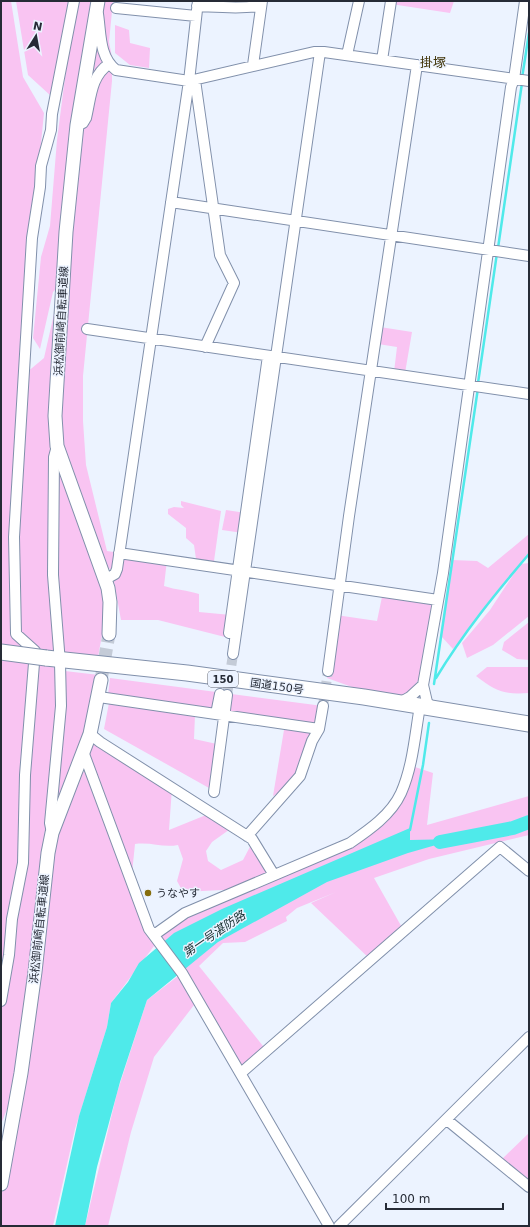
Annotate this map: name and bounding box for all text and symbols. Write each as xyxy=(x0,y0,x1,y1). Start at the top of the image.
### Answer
north arrow xyxy=(16,16,56,56)
text: N xyxy=(32,19,44,34)
district label: 掛塚 xyxy=(420,55,446,70)
street label: 浜松御前崎自転車道線 xyxy=(52,266,71,376)
road number: 150 xyxy=(208,671,238,687)
street label: 国道150号 xyxy=(249,676,305,697)
street label: 浜松御前崎自転車道線 xyxy=(27,874,52,984)
place label: うなやす xyxy=(156,887,200,900)
marker: うなやす xyxy=(143,888,153,898)
water label: 第一号湛防路 xyxy=(180,908,249,960)
scale bar xyxy=(386,1185,503,1211)
text: 100 m xyxy=(392,1192,430,1206)

